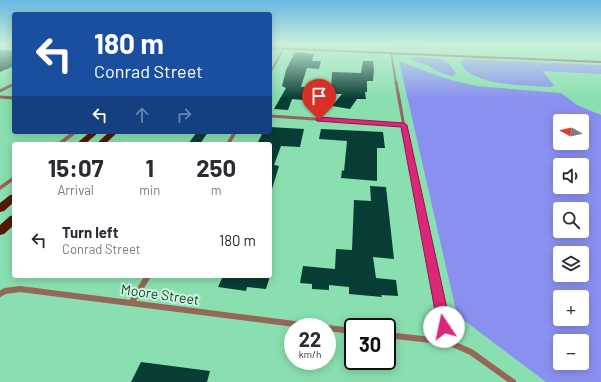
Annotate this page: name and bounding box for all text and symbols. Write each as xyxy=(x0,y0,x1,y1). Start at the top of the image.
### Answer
text: 180 m xyxy=(94,26,164,60)
icon: left xyxy=(28,28,80,80)
text: Conrad Street xyxy=(94,60,203,82)
pin xyxy=(302,79,336,120)
icon: arrive xyxy=(308,85,330,107)
icon: left xyxy=(89,104,111,126)
icon: ahead xyxy=(131,104,153,126)
icon: right xyxy=(173,104,195,126)
north arrow xyxy=(553,114,589,150)
map controls xyxy=(553,114,589,370)
text: 15:07 xyxy=(48,153,104,182)
text: 1 xyxy=(146,153,154,182)
text: 250 xyxy=(196,153,236,182)
button: sound xyxy=(553,158,589,194)
text: Arrival xyxy=(57,182,94,198)
text: min xyxy=(139,182,160,198)
text: m xyxy=(211,182,222,198)
button: search xyxy=(553,202,589,238)
text: Turn left xyxy=(62,223,118,241)
icon: left xyxy=(28,229,50,251)
text: 180 m xyxy=(219,231,256,249)
text: Conrad Street xyxy=(62,241,141,257)
button: layers xyxy=(553,246,589,282)
street label: Moore Street xyxy=(120,280,200,308)
button: + xyxy=(553,290,589,326)
position arrow xyxy=(423,306,465,348)
speed limit sign: 30 xyxy=(344,318,396,370)
text: 22 xyxy=(299,327,321,351)
button: − xyxy=(553,334,589,370)
text: km/h xyxy=(299,348,321,360)

